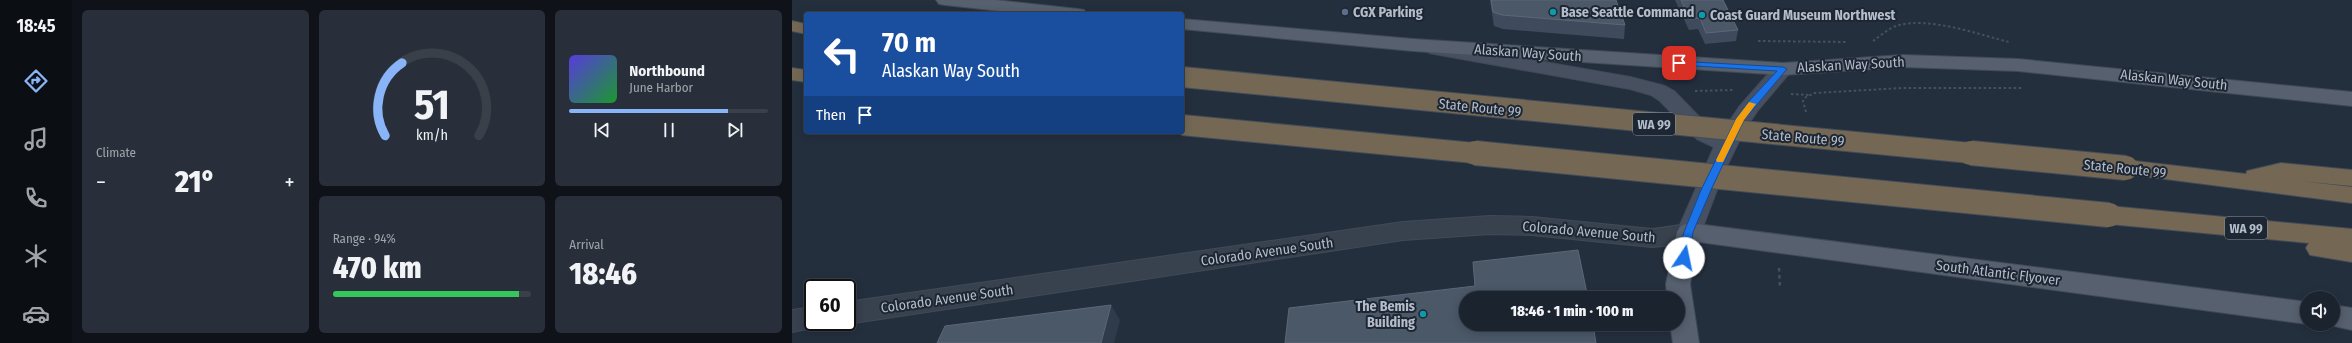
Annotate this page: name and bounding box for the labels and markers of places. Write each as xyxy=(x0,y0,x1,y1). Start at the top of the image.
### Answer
place label: CGX Parking xyxy=(1353,4,1423,21)
place label: Base Seattle Command xyxy=(1561,4,1694,21)
marker: CGX Parking xyxy=(1340,7,1350,17)
marker: Base Seattle Command xyxy=(1548,7,1558,17)
place label: Coast Guard Museum Northwest xyxy=(1710,7,1897,24)
marker: Coast Guard Museum Northwest xyxy=(1697,10,1707,20)
pin xyxy=(1662,46,1696,80)
place label: The Bemis Building xyxy=(1355,298,1415,331)
marker: The Bemis Building xyxy=(1418,309,1428,319)

